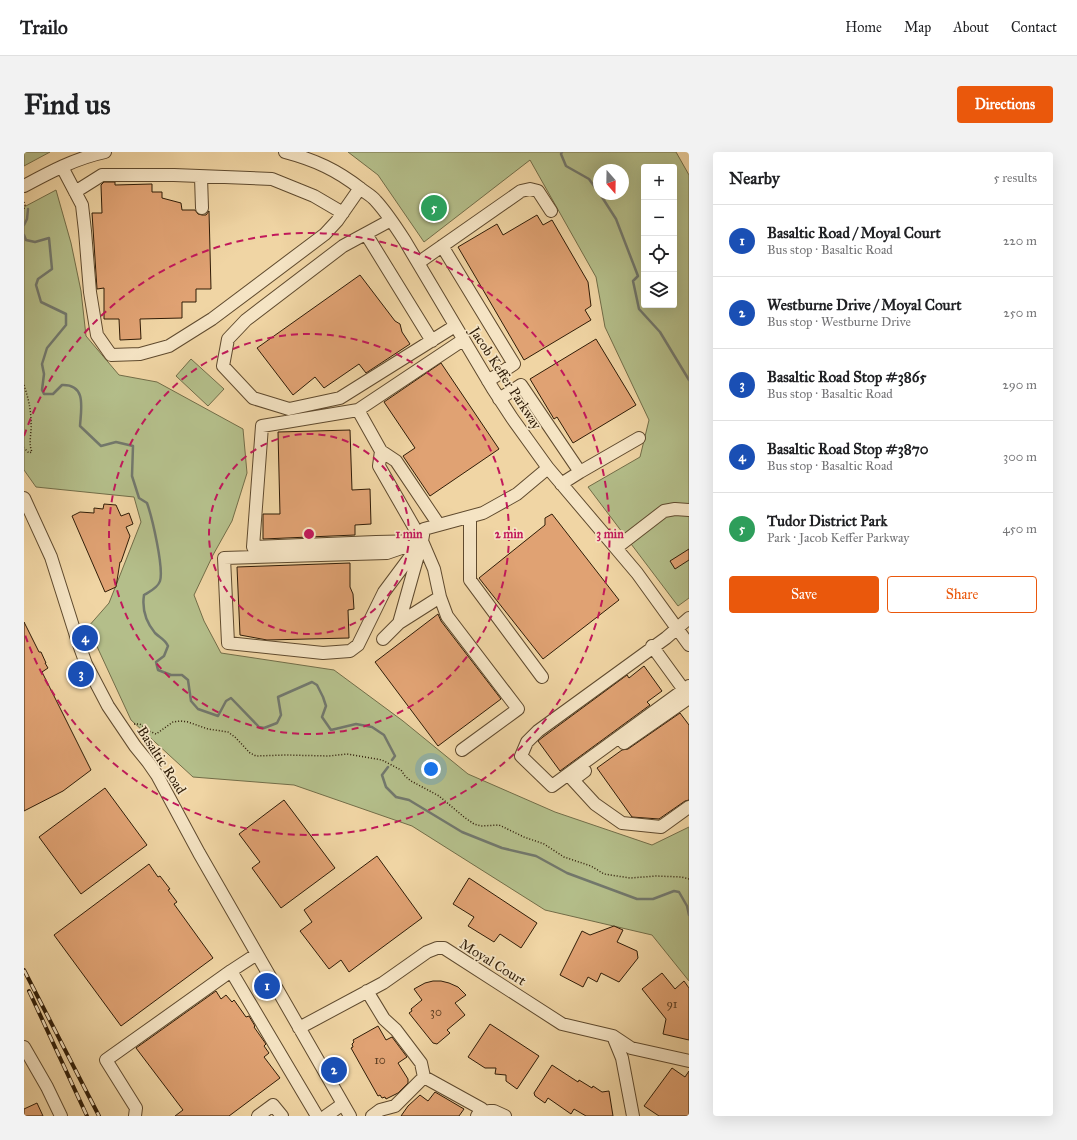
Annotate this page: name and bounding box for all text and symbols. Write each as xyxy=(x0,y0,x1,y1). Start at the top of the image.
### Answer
text: Trailo xyxy=(20,16,68,39)
text: Home xyxy=(845,19,882,36)
text: Map xyxy=(904,19,931,36)
text: About xyxy=(953,19,989,36)
text: Contact xyxy=(1011,19,1057,36)
button: Directions xyxy=(957,86,1053,123)
text: Find us xyxy=(24,87,110,122)
north arrow xyxy=(593,164,629,200)
map controls xyxy=(641,164,677,308)
button: + xyxy=(641,164,677,200)
text: Nearby xyxy=(729,168,780,189)
text: 5 results xyxy=(993,170,1037,186)
pin: 5 xyxy=(421,193,447,223)
button: − xyxy=(641,200,677,236)
text: Basaltic Road / Moyal Court xyxy=(767,224,941,242)
text: 1 xyxy=(739,233,745,249)
text: 220 m xyxy=(1003,233,1037,249)
button: locate xyxy=(641,236,677,272)
text: Bus stop · Basaltic Road xyxy=(767,242,893,258)
button: layers xyxy=(641,272,677,308)
text: Westburne Drive / Moyal Court xyxy=(767,296,962,314)
text: 2 xyxy=(739,305,745,321)
text: 250 m xyxy=(1003,305,1037,321)
text: Bus stop · Westburne Drive xyxy=(767,314,911,330)
street label: Jacob Keffer Parkway xyxy=(464,322,545,434)
text: Basaltic Road Stop #3865 xyxy=(767,368,926,386)
text: 3 xyxy=(739,377,745,393)
text: 290 m xyxy=(1002,377,1037,393)
text: Bus stop · Basaltic Road xyxy=(767,386,893,402)
text: Basaltic Road Stop #3870 xyxy=(767,440,929,458)
text: 4 xyxy=(738,449,746,465)
text: 300 m xyxy=(1003,449,1037,465)
text: Bus stop · Basaltic Road xyxy=(767,458,893,474)
text: Tudor District Park xyxy=(767,512,887,530)
text: 5 xyxy=(739,521,745,537)
text: 450 m xyxy=(1002,521,1037,537)
centre of rings xyxy=(302,527,316,541)
text: 1 min xyxy=(395,527,423,541)
text: 2 min xyxy=(495,527,524,541)
text: 3 min xyxy=(596,527,624,542)
text: Park · Jacob Keffer Parkway xyxy=(767,530,909,546)
button: Save xyxy=(729,576,879,613)
button: Share xyxy=(887,576,1037,613)
pin: 4 xyxy=(72,623,98,653)
pin: 3 xyxy=(68,659,94,689)
street label: Basaltic Road xyxy=(133,723,190,797)
your location xyxy=(421,759,441,779)
street label: Moyal Court xyxy=(456,935,529,989)
pin: 1 xyxy=(254,971,280,1001)
house number: 91 xyxy=(666,997,678,1011)
house number: 30 xyxy=(430,1005,442,1019)
house number: 10 xyxy=(374,1053,386,1067)
pin: 2 xyxy=(321,1055,347,1085)

